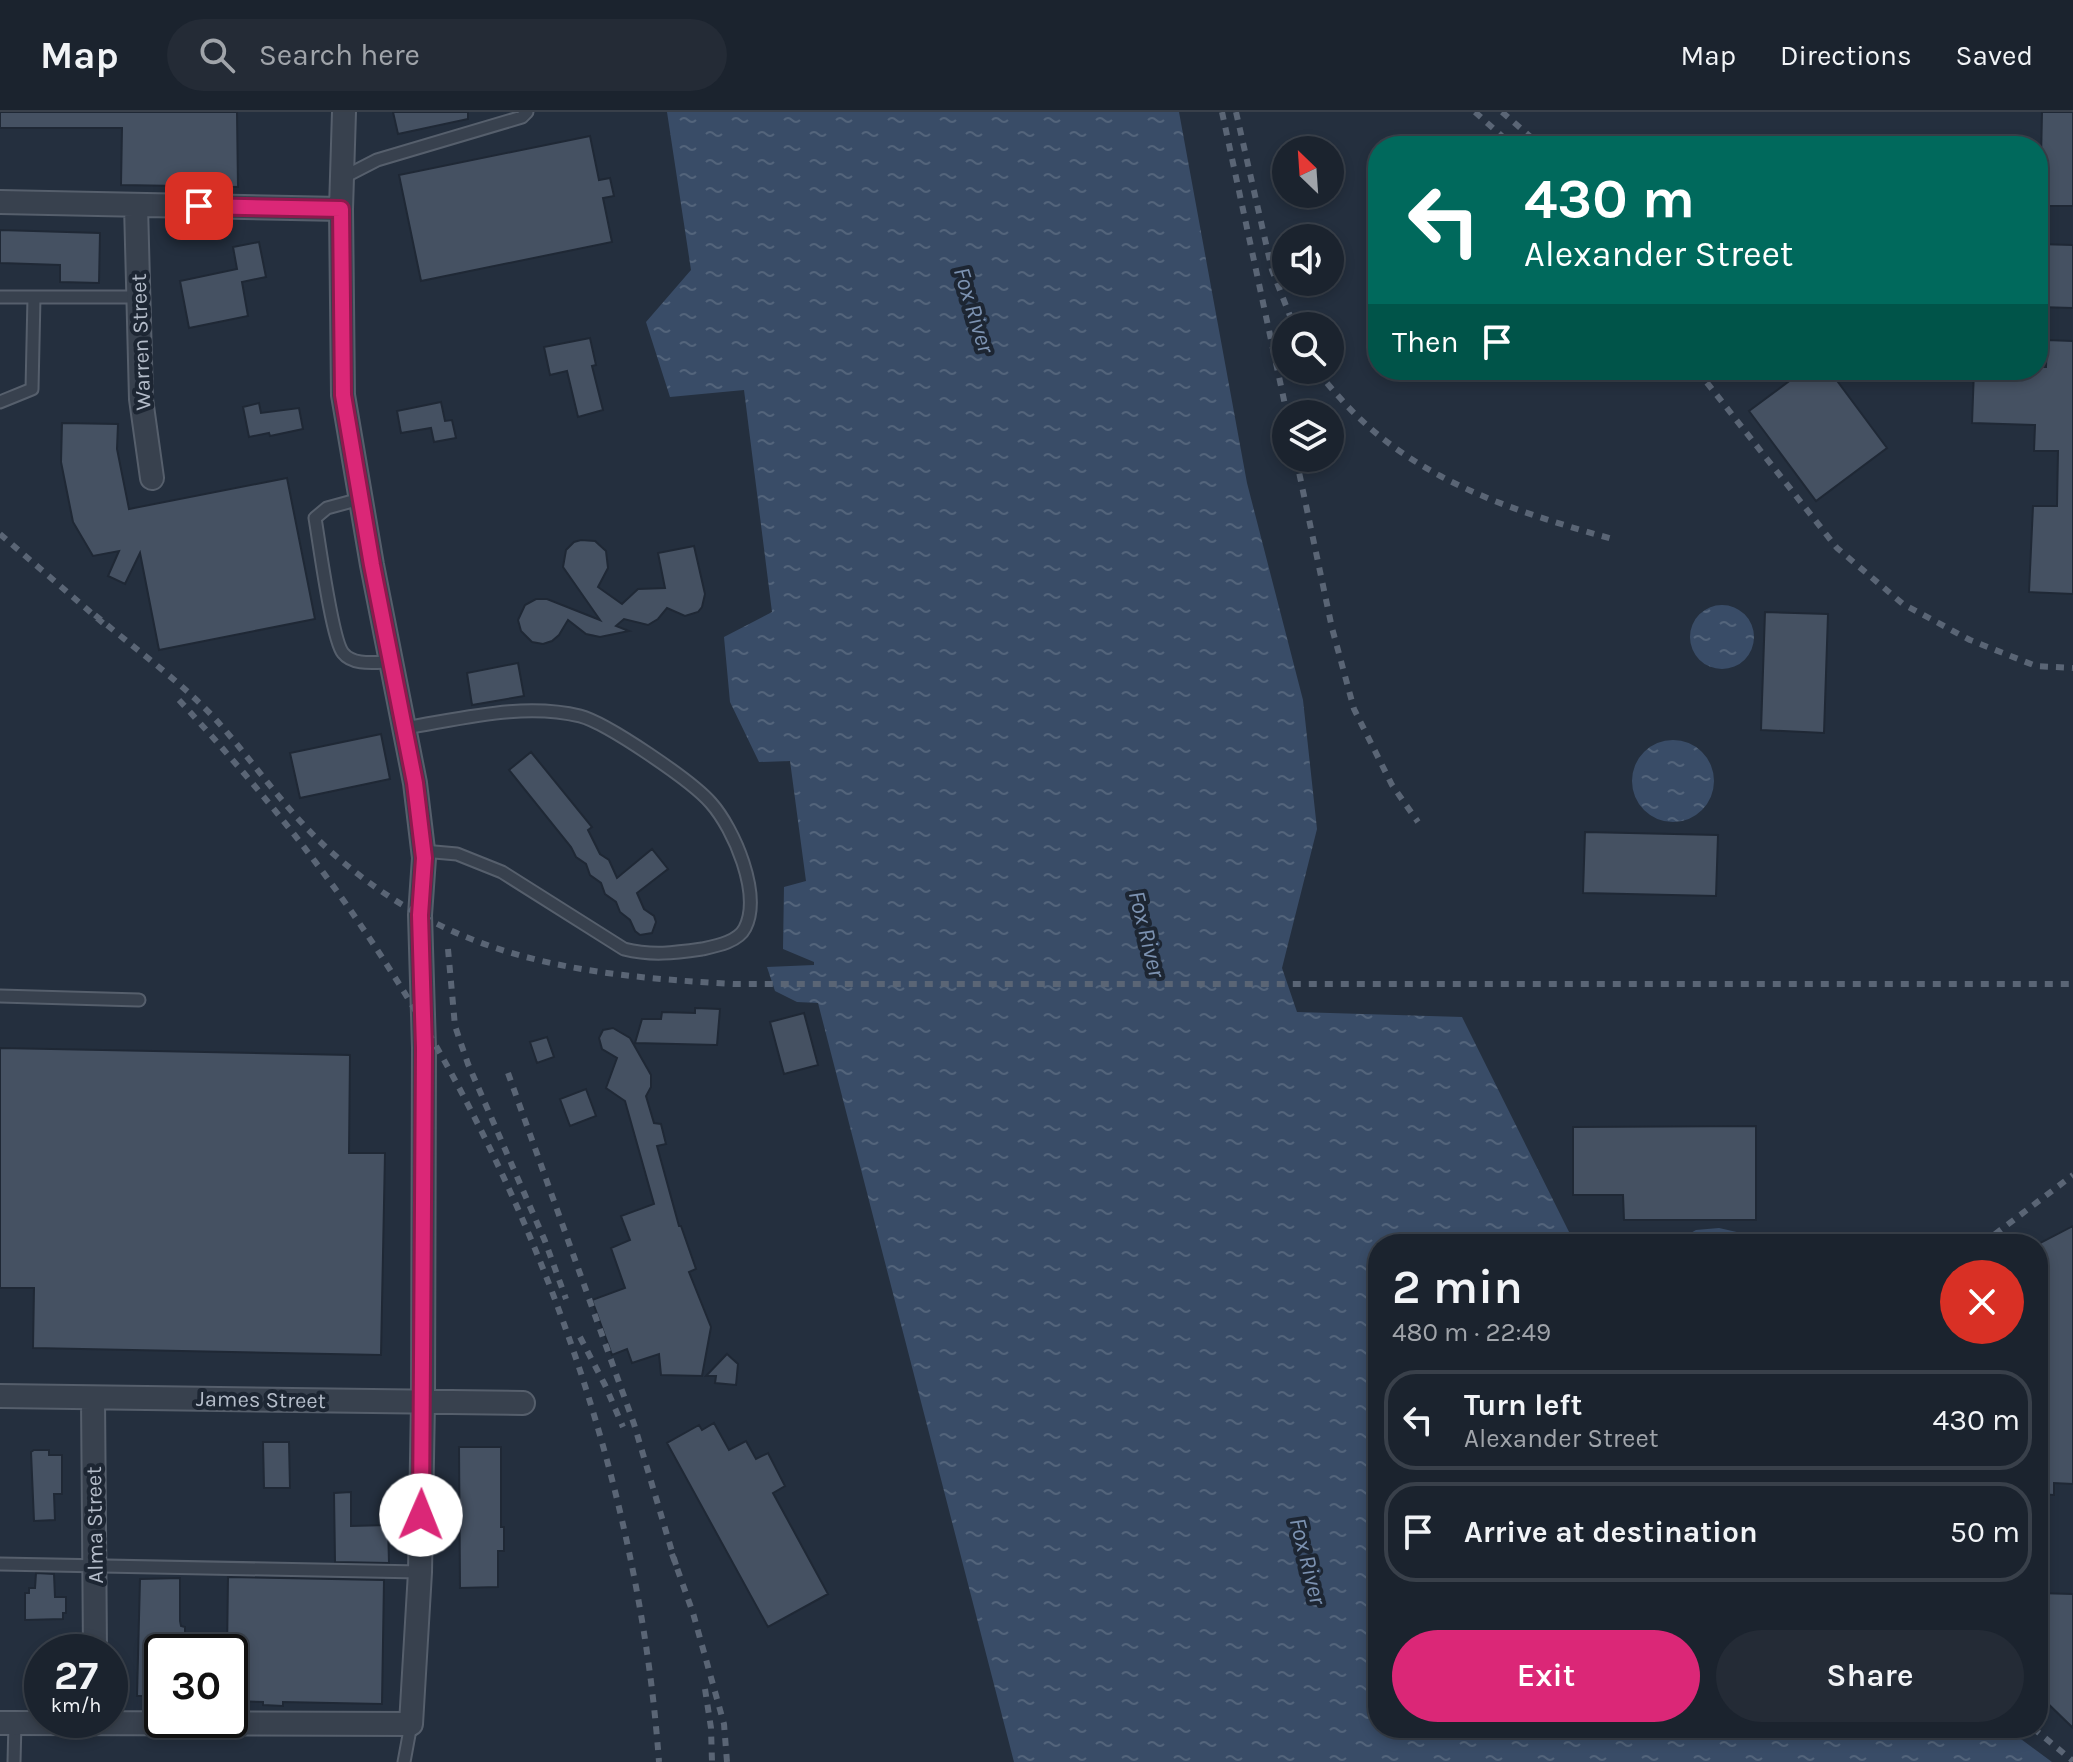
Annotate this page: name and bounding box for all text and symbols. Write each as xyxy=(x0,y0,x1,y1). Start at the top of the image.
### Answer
search box xyxy=(167,19,727,91)
text: Map xyxy=(40,33,119,78)
icon: search xyxy=(195,33,239,77)
text: Search here xyxy=(259,37,420,73)
text: Map xyxy=(1681,39,1736,72)
text: Directions xyxy=(1780,39,1912,72)
text: Saved xyxy=(1956,39,2033,72)
north arrow xyxy=(1272,136,1344,208)
map controls xyxy=(1272,136,1344,472)
text: 430 m xyxy=(1524,166,1695,231)
icon: left xyxy=(1392,168,1496,272)
pin xyxy=(165,172,233,240)
icon: arrive xyxy=(177,184,221,228)
button: sound xyxy=(1272,224,1344,296)
text: Alexander Street xyxy=(1524,233,1793,275)
water label: Fox River xyxy=(948,264,1001,357)
street label: Warren Street xyxy=(126,273,156,411)
button: search xyxy=(1272,312,1344,384)
icon: arrive xyxy=(1475,320,1519,364)
text: Then xyxy=(1392,324,1459,360)
button: layers xyxy=(1272,400,1344,472)
water label: Fox River xyxy=(1123,888,1171,981)
text: 2 min xyxy=(1392,1259,1523,1315)
button: close xyxy=(1940,1260,2024,1344)
text: 480 m · 22:49 xyxy=(1392,1317,1551,1348)
street label: James Street xyxy=(196,1386,326,1414)
text: Turn left xyxy=(1464,1387,1582,1423)
icon: left xyxy=(1396,1398,1440,1442)
text: 430 m xyxy=(1933,1402,2020,1438)
text: Alexander Street xyxy=(1464,1423,1659,1454)
street label: Alma Street xyxy=(81,1466,109,1584)
position arrow xyxy=(379,1473,463,1557)
icon: arrive xyxy=(1396,1510,1440,1554)
text: Arrive at destination xyxy=(1464,1514,1758,1550)
text: 50 m xyxy=(1950,1514,2020,1550)
water label: Fox River xyxy=(1284,1515,1332,1608)
button: Exit xyxy=(1392,1630,1700,1722)
button: Share xyxy=(1716,1630,2024,1722)
speed limit sign: 30 xyxy=(144,1634,248,1738)
text: 27 xyxy=(54,1652,98,1699)
text: km/h xyxy=(51,1694,101,1717)

